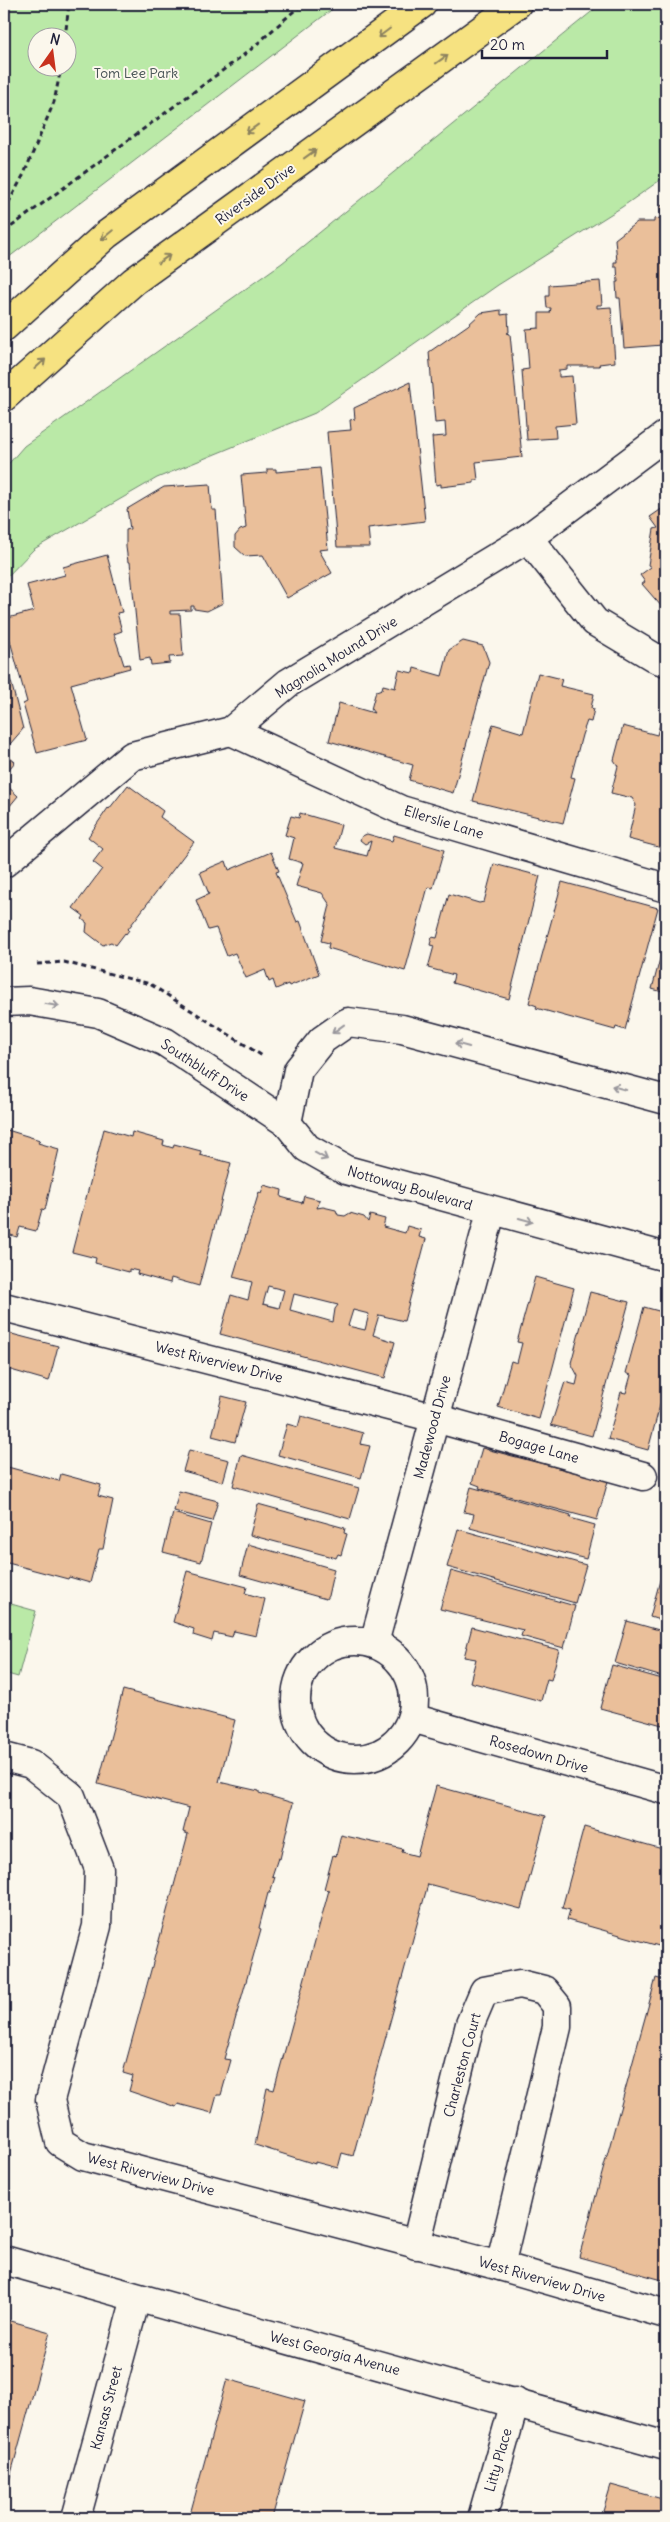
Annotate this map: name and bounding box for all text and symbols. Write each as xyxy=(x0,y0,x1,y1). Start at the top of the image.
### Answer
north arrow xyxy=(28,28,78,78)
one-way arrow xyxy=(378,28,391,39)
scale bar xyxy=(482,28,608,60)
text: N xyxy=(48,29,62,49)
text: 20 m xyxy=(490,35,525,54)
one-way arrow xyxy=(435,54,449,64)
park label: Tom Lee Park xyxy=(94,64,178,82)
one-way arrow xyxy=(245,124,259,134)
one-way arrow xyxy=(303,149,317,159)
street label: Riverside Drive xyxy=(212,159,298,229)
one-way arrow xyxy=(100,229,113,240)
one-way arrow xyxy=(157,254,171,264)
one-way arrow xyxy=(34,358,47,370)
street label: Magnolia Mound Drive xyxy=(272,612,400,702)
street label: Ellerslie Lane xyxy=(402,801,486,843)
one-way arrow xyxy=(44,1001,60,1011)
one-way arrow xyxy=(331,1024,345,1034)
street label: Southbluff Drive xyxy=(158,1035,252,1105)
one-way arrow xyxy=(455,1040,471,1050)
one-way arrow xyxy=(612,1082,628,1092)
one-way arrow xyxy=(313,1152,328,1162)
street label: Nottoway Boulevard xyxy=(345,1162,475,1214)
one-way arrow xyxy=(517,1216,533,1226)
street label: West Riverview Drive xyxy=(153,1337,285,1387)
street label: Madewood Drive xyxy=(410,1373,454,1481)
street label: Bogage Lane xyxy=(497,1427,581,1467)
street label: Rosedown Drive xyxy=(487,1731,591,1777)
street label: Charleston Court xyxy=(439,2010,485,2119)
street label: West Riverview Drive xyxy=(85,2148,217,2200)
street label: West Riverview Drive xyxy=(476,2252,608,2306)
street label: West Georgia Avenue xyxy=(268,2327,402,2379)
street label: Kansas Street xyxy=(86,2364,126,2452)
street label: Litty Place xyxy=(480,2426,516,2494)

